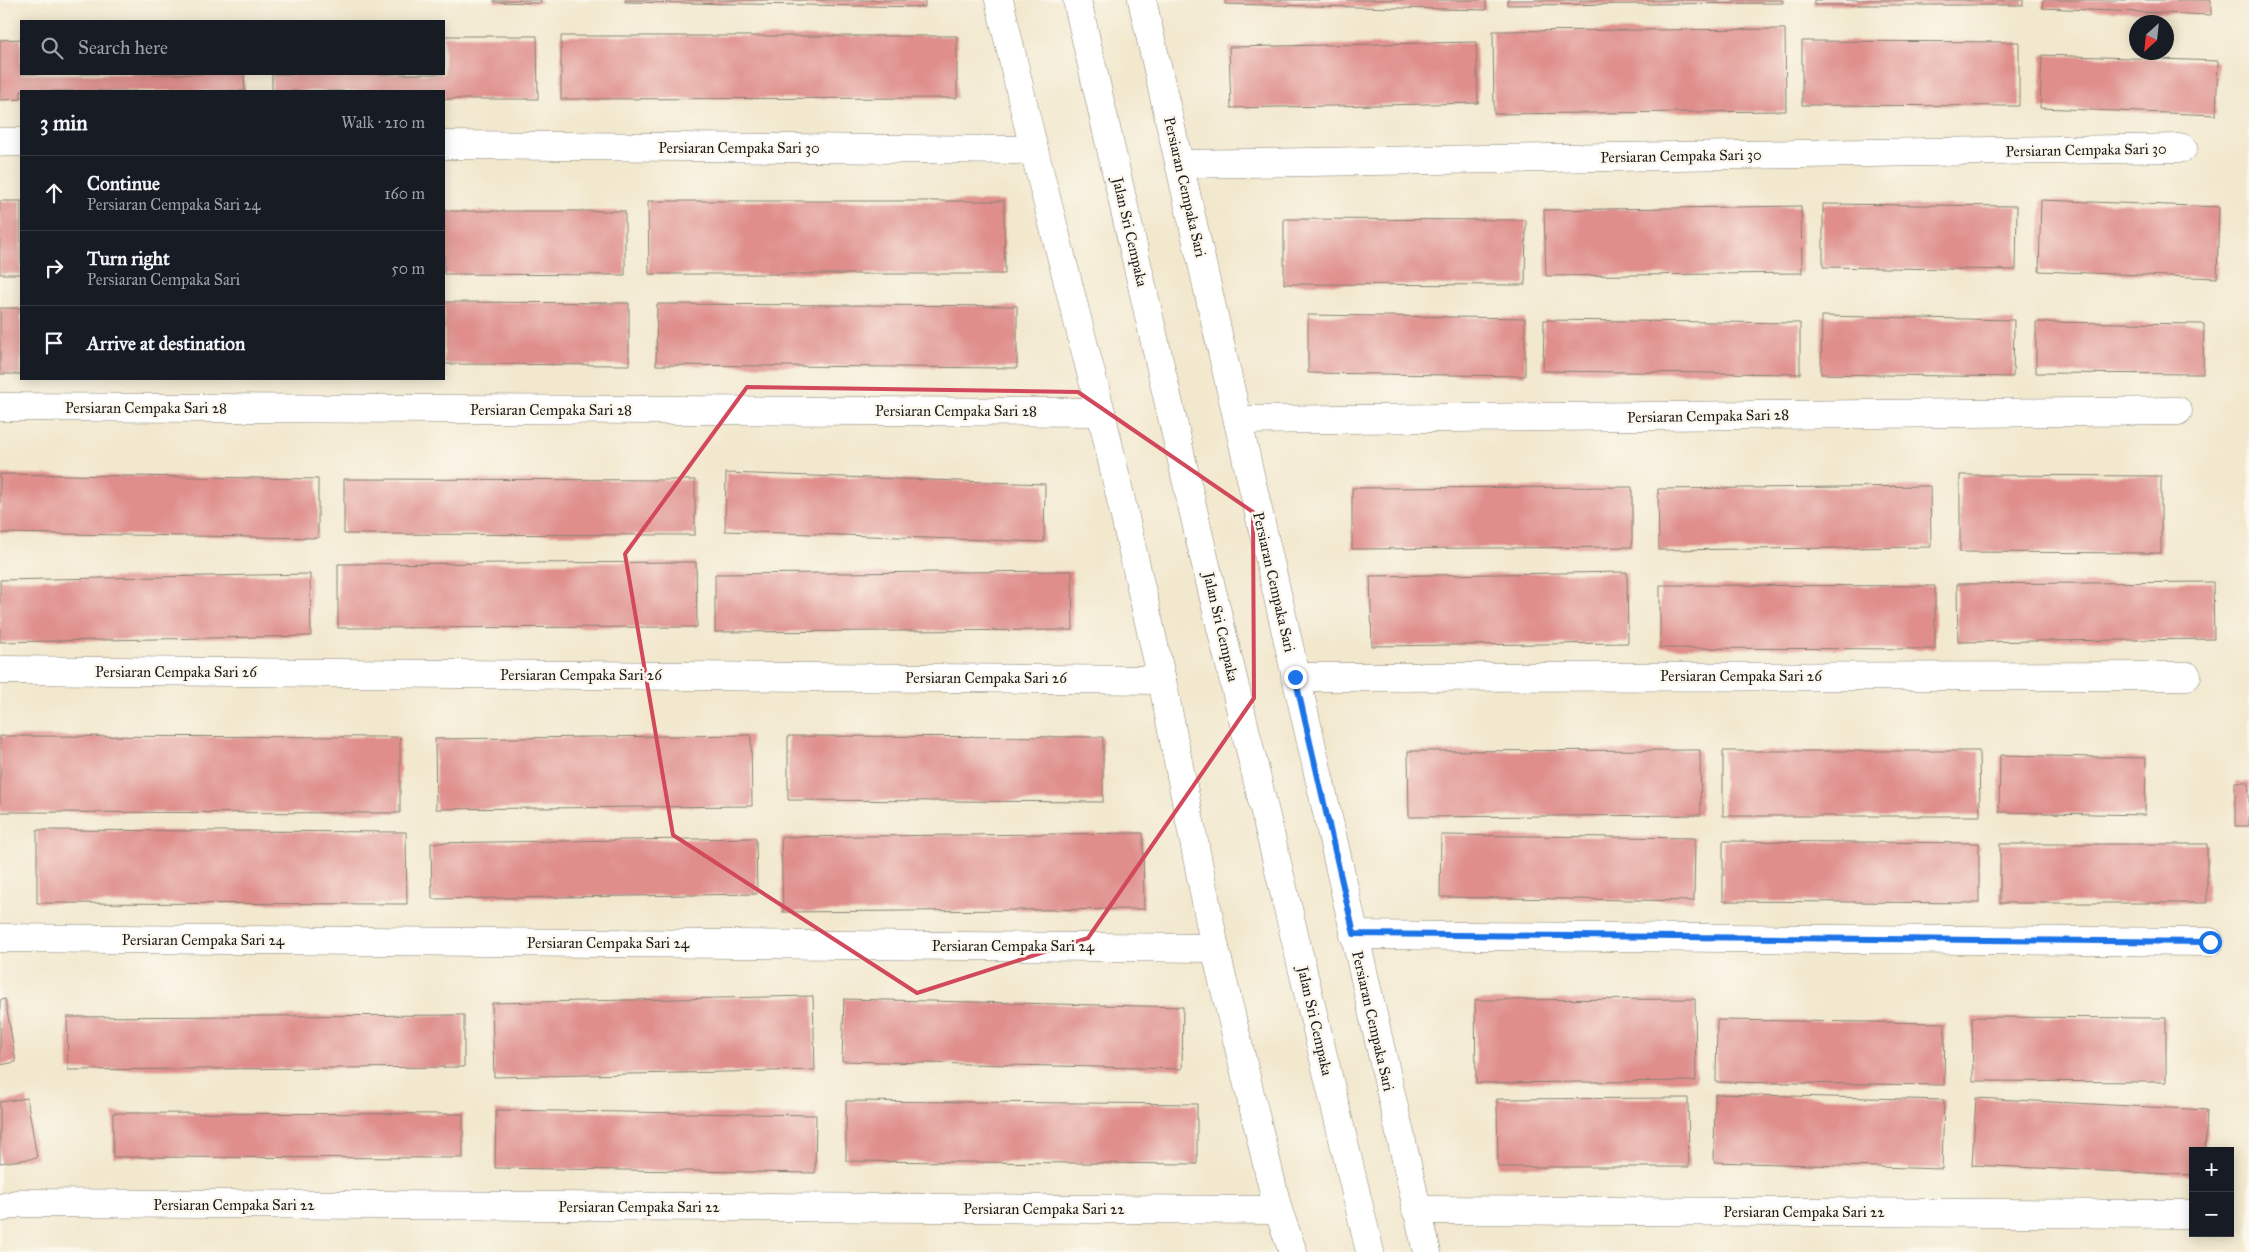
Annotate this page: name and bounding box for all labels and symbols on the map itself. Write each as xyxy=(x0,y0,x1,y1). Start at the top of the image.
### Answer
north arrow xyxy=(2129,15,2174,60)
street label: Persiaran Cempaka Sari xyxy=(1160,115,1210,259)
street label: Persiaran Cempaka Sari 30 xyxy=(658,139,820,157)
street label: Persiaran Cempaka Sari 30 xyxy=(2005,140,2167,160)
street label: Persiaran Cempaka Sari 30 xyxy=(1600,146,1762,166)
street label: Jalan Sri Cempaka xyxy=(1107,174,1151,289)
street label: Persiaran Cempaka Sari 28 xyxy=(65,399,227,417)
street label: Persiaran Cempaka Sari 28 xyxy=(470,401,632,419)
street label: Persiaran Cempaka Sari 28 xyxy=(875,402,1037,420)
street label: Persiaran Cempaka Sari 28 xyxy=(1627,406,1789,426)
street label: Persiaran Cempaka Sari xyxy=(1249,510,1299,654)
street label: Jalan Sri Cempaka xyxy=(1198,569,1242,684)
street label: Persiaran Cempaka Sari 26 xyxy=(95,663,258,681)
street label: Persiaran Cempaka Sari 26 xyxy=(500,666,663,684)
route end xyxy=(1284,666,1307,689)
street label: Persiaran Cempaka Sari 26 xyxy=(1660,667,1823,685)
street label: Persiaran Cempaka Sari 26 xyxy=(905,669,1068,687)
street label: Persiaran Cempaka Sari 24 xyxy=(122,931,285,949)
route start xyxy=(2199,931,2222,954)
street label: Persiaran Cempaka Sari 24 xyxy=(527,934,690,952)
street label: Persiaran Cempaka Sari 24 xyxy=(932,937,1095,955)
street label: Persiaran Cempaka Sari xyxy=(1348,949,1398,1093)
street label: Jalan Sri Cempaka xyxy=(1292,963,1336,1078)
street label: Persiaran Cempaka Sari 22 xyxy=(153,1196,315,1214)
street label: Persiaran Cempaka Sari 22 xyxy=(558,1198,720,1216)
street label: Persiaran Cempaka Sari 22 xyxy=(963,1200,1125,1218)
street label: Persiaran Cempaka Sari 22 xyxy=(1723,1203,1885,1221)

